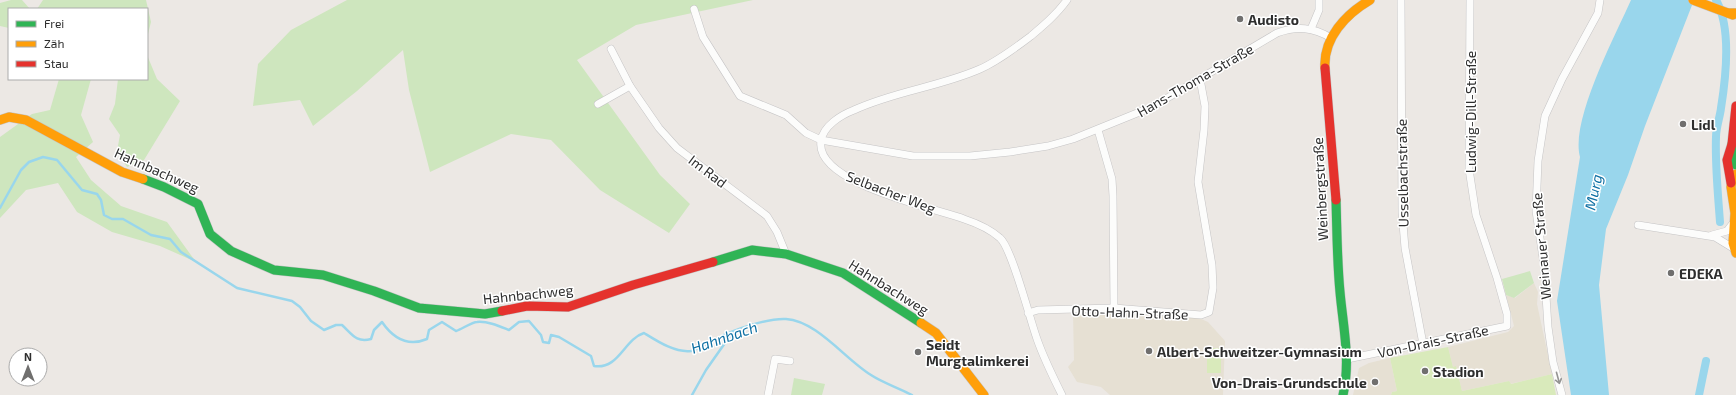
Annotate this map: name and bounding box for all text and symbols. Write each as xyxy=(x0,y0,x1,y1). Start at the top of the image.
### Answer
legend xyxy=(8,8,148,80)
place label: Audisto xyxy=(1248,11,1299,28)
marker: Audisto xyxy=(1235,14,1245,24)
text: Frei xyxy=(44,16,64,30)
text: Zäh xyxy=(44,36,64,50)
street label: Hans-Thoma-Straße xyxy=(1134,40,1256,120)
street label: Ludwig-Dill-Straße xyxy=(1462,51,1479,173)
text: Stau xyxy=(44,56,69,70)
place label: Lidl xyxy=(1691,116,1716,133)
street label: Usselbachstraße xyxy=(1393,119,1411,227)
marker: Lidl xyxy=(1678,119,1688,129)
street label: Weinbergstraße xyxy=(1309,137,1331,241)
street label: Hahnbachweg xyxy=(112,144,202,196)
street label: Im Rad xyxy=(686,151,730,191)
street label: Selbacher Weg xyxy=(844,167,938,217)
water label: Murg xyxy=(1580,172,1606,212)
street label: Weinauer Straße xyxy=(1528,192,1554,300)
street label: Hahnbachweg xyxy=(846,256,932,318)
place label: EDEKA xyxy=(1679,265,1724,282)
marker: EDEKA xyxy=(1666,268,1676,278)
street label: Hahnbachweg xyxy=(482,281,574,307)
street label: Otto-Hahn-Straße xyxy=(1071,301,1189,323)
water label: Hahnbach xyxy=(688,317,760,357)
street label: Von-Drais-Straße xyxy=(1376,321,1490,361)
place label: Seidt Murgtalimkerei xyxy=(926,336,1029,369)
place label: Albert-Schweitzer-Gymnasium xyxy=(1157,343,1362,360)
marker: Albert-Schweitzer-Gymnasium xyxy=(1144,346,1154,356)
north arrow xyxy=(8,347,48,387)
marker: Seidt Murgtalimkerei xyxy=(913,347,923,357)
text: N xyxy=(24,350,32,363)
place label: Stadion xyxy=(1433,363,1484,380)
marker: Stadion xyxy=(1420,366,1430,376)
one-way arrow xyxy=(1554,372,1562,385)
place label: Von-Drais-Grundschule xyxy=(1212,374,1367,391)
marker: Von-Drais-Grundschule xyxy=(1370,377,1380,387)

